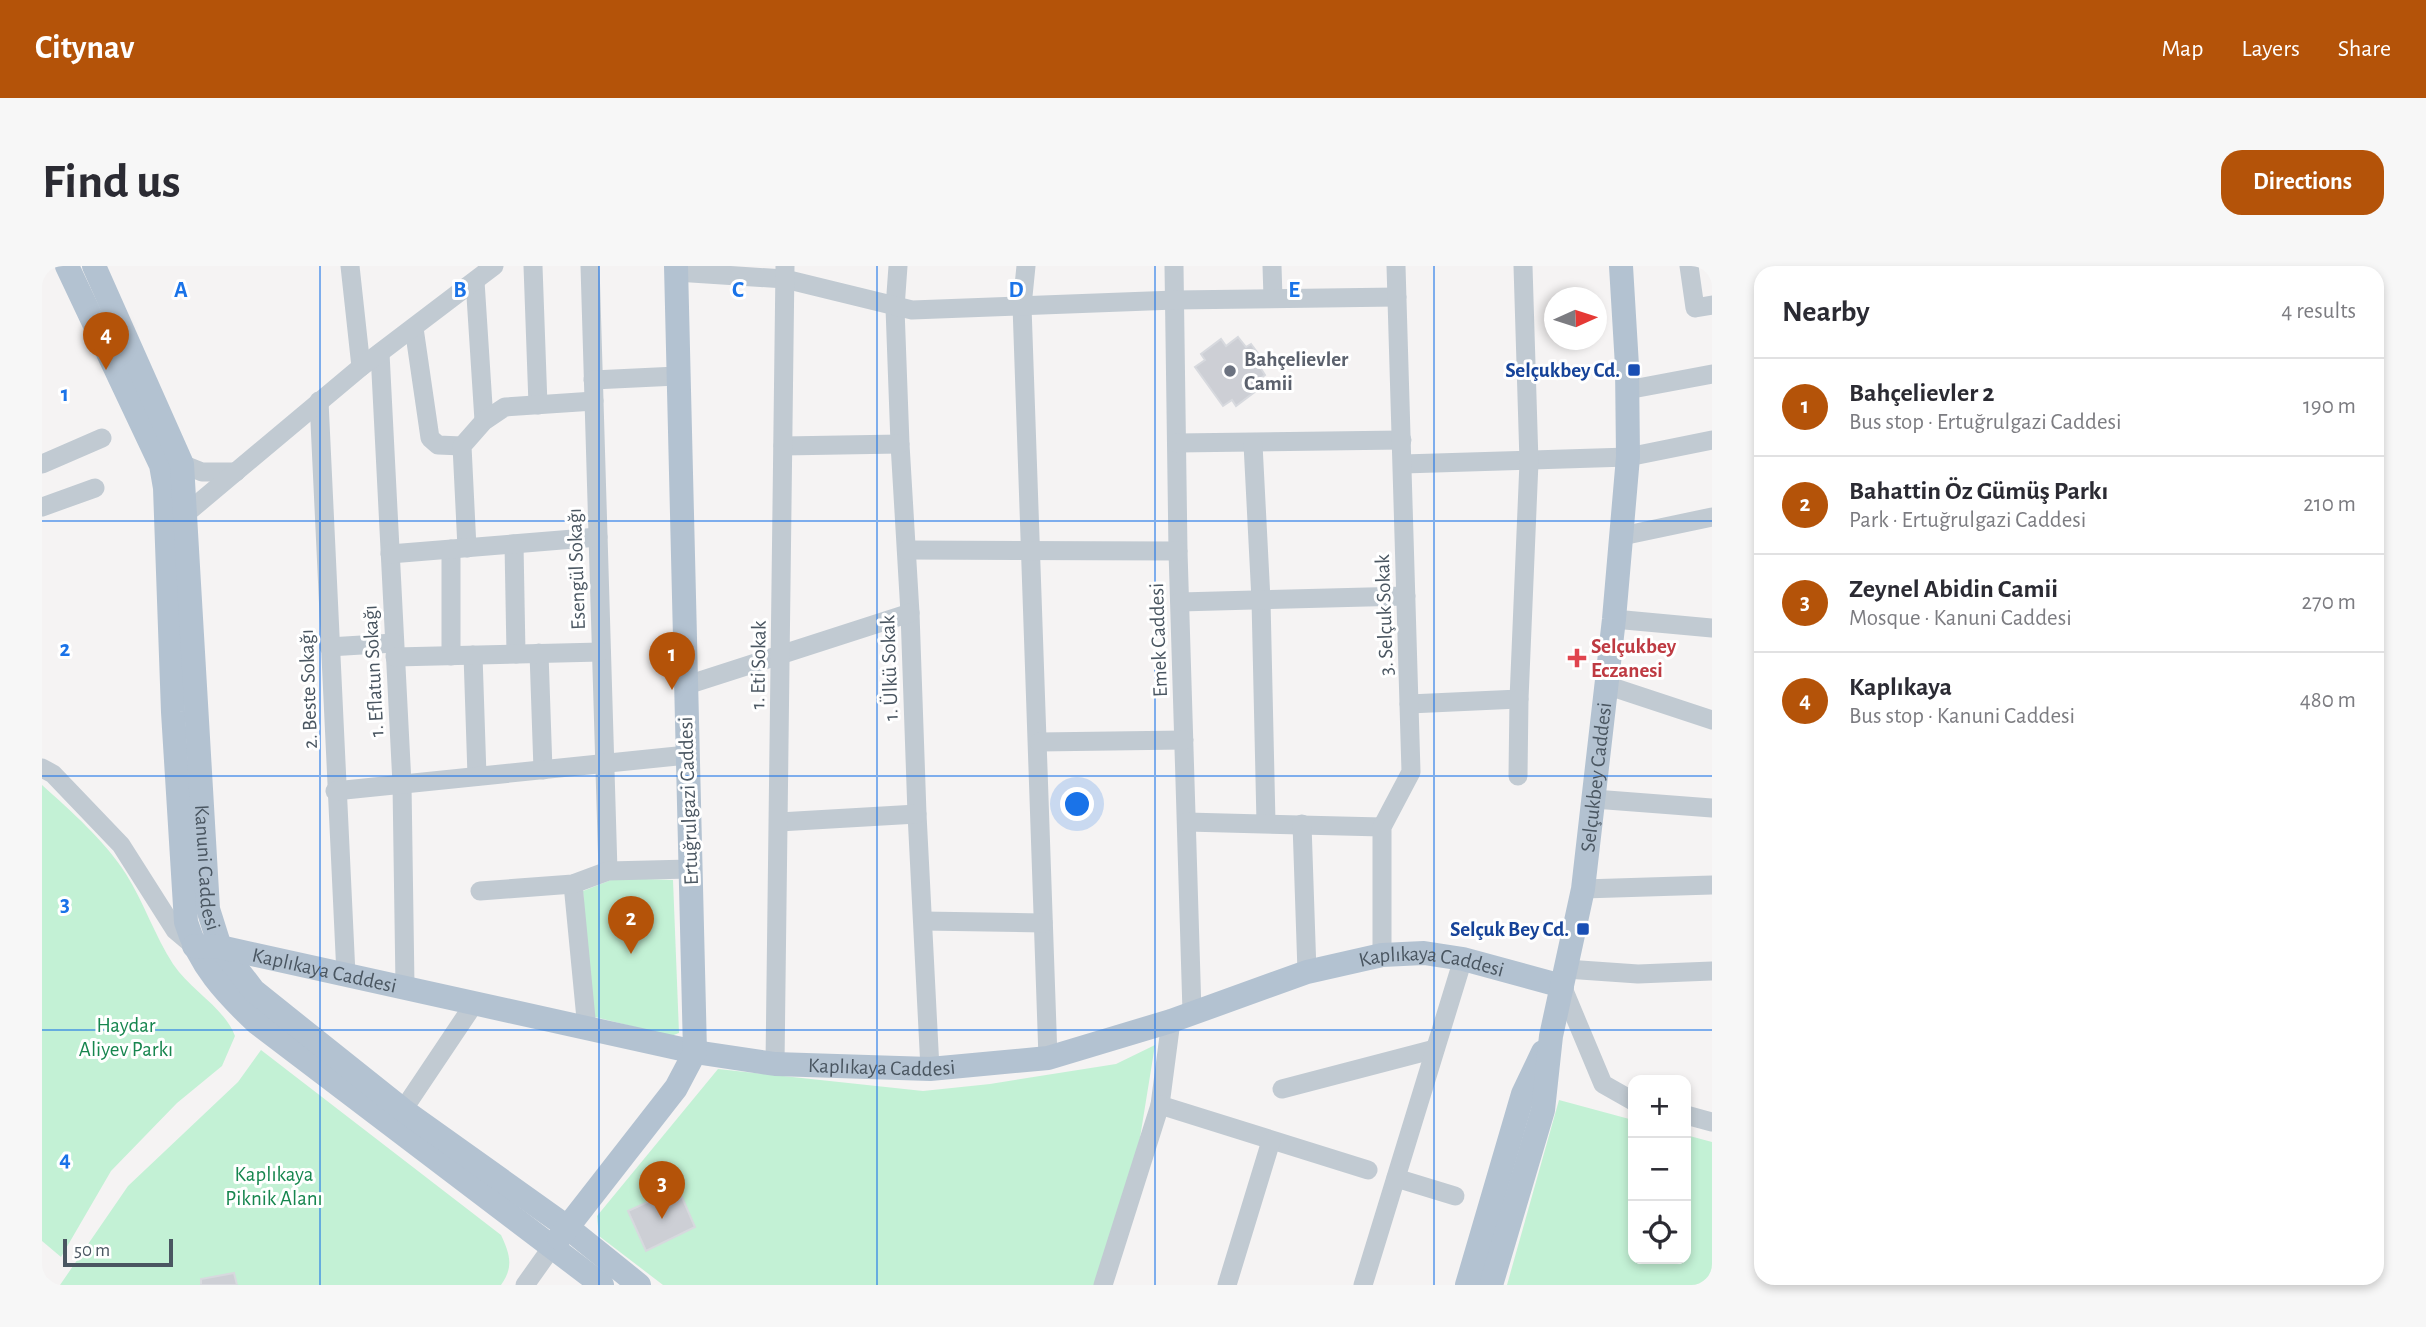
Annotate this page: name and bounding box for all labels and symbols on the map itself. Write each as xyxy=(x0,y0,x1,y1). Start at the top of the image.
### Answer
text: A xyxy=(174,279,188,302)
text: B xyxy=(453,279,467,302)
text: C xyxy=(732,279,744,302)
text: D xyxy=(1008,279,1024,302)
text: E xyxy=(1288,279,1300,302)
north arrow xyxy=(1544,287,1607,350)
pin: 4 xyxy=(83,312,129,370)
place label: Bahçelievler Camii xyxy=(1244,349,1349,394)
place label: Selçukbey Cd. xyxy=(1505,360,1620,381)
marker: Selçukbey Cd. xyxy=(1626,362,1642,378)
marker: Bahçelievler Camii xyxy=(1222,363,1238,379)
text: 1 xyxy=(61,383,69,406)
street label: Esengül Sokağı xyxy=(564,508,589,630)
street label: 3. Selçuk Sokak xyxy=(1372,554,1397,676)
street label: Emek Caddesi xyxy=(1146,582,1171,697)
street label: 1. Eflatun Sokağı xyxy=(360,604,387,738)
street label: 1. Ülkü Sokak xyxy=(876,614,902,721)
street label: 1. Eti Sokak xyxy=(747,620,770,710)
street label: 2. Beste Sokağı xyxy=(296,629,321,749)
pin: 1 xyxy=(649,632,695,690)
place label: Selçukbey Eczanesi xyxy=(1591,636,1677,681)
text: 2 xyxy=(60,638,71,661)
marker: Selçukbey Eczanesi xyxy=(1569,650,1585,666)
street label: Selçukbey Caddesi xyxy=(1577,701,1615,853)
street label: Ertuğrulgazi Caddesi xyxy=(675,716,702,886)
your location xyxy=(1060,787,1094,821)
street label: Kanuni Caddesi xyxy=(191,804,224,933)
text: 3 xyxy=(60,893,70,916)
pin: 2 xyxy=(608,896,654,954)
place label: Selçuk Bey Cd. xyxy=(1450,919,1569,940)
marker: Selçuk Bey Cd. xyxy=(1575,921,1591,937)
street label: Kaplıkaya Caddesi xyxy=(1357,943,1506,981)
street label: Kaplıkaya Caddesi xyxy=(250,944,399,997)
park label: Haydar Aliyev Parkı xyxy=(79,1015,173,1060)
street label: Kaplıkaya Caddesi xyxy=(808,1055,956,1080)
text: 4 xyxy=(59,1148,71,1171)
pin: 3 xyxy=(639,1161,685,1219)
park label: Kaplıkaya Piknik Alanı xyxy=(225,1164,323,1209)
scale bar xyxy=(63,1236,173,1268)

